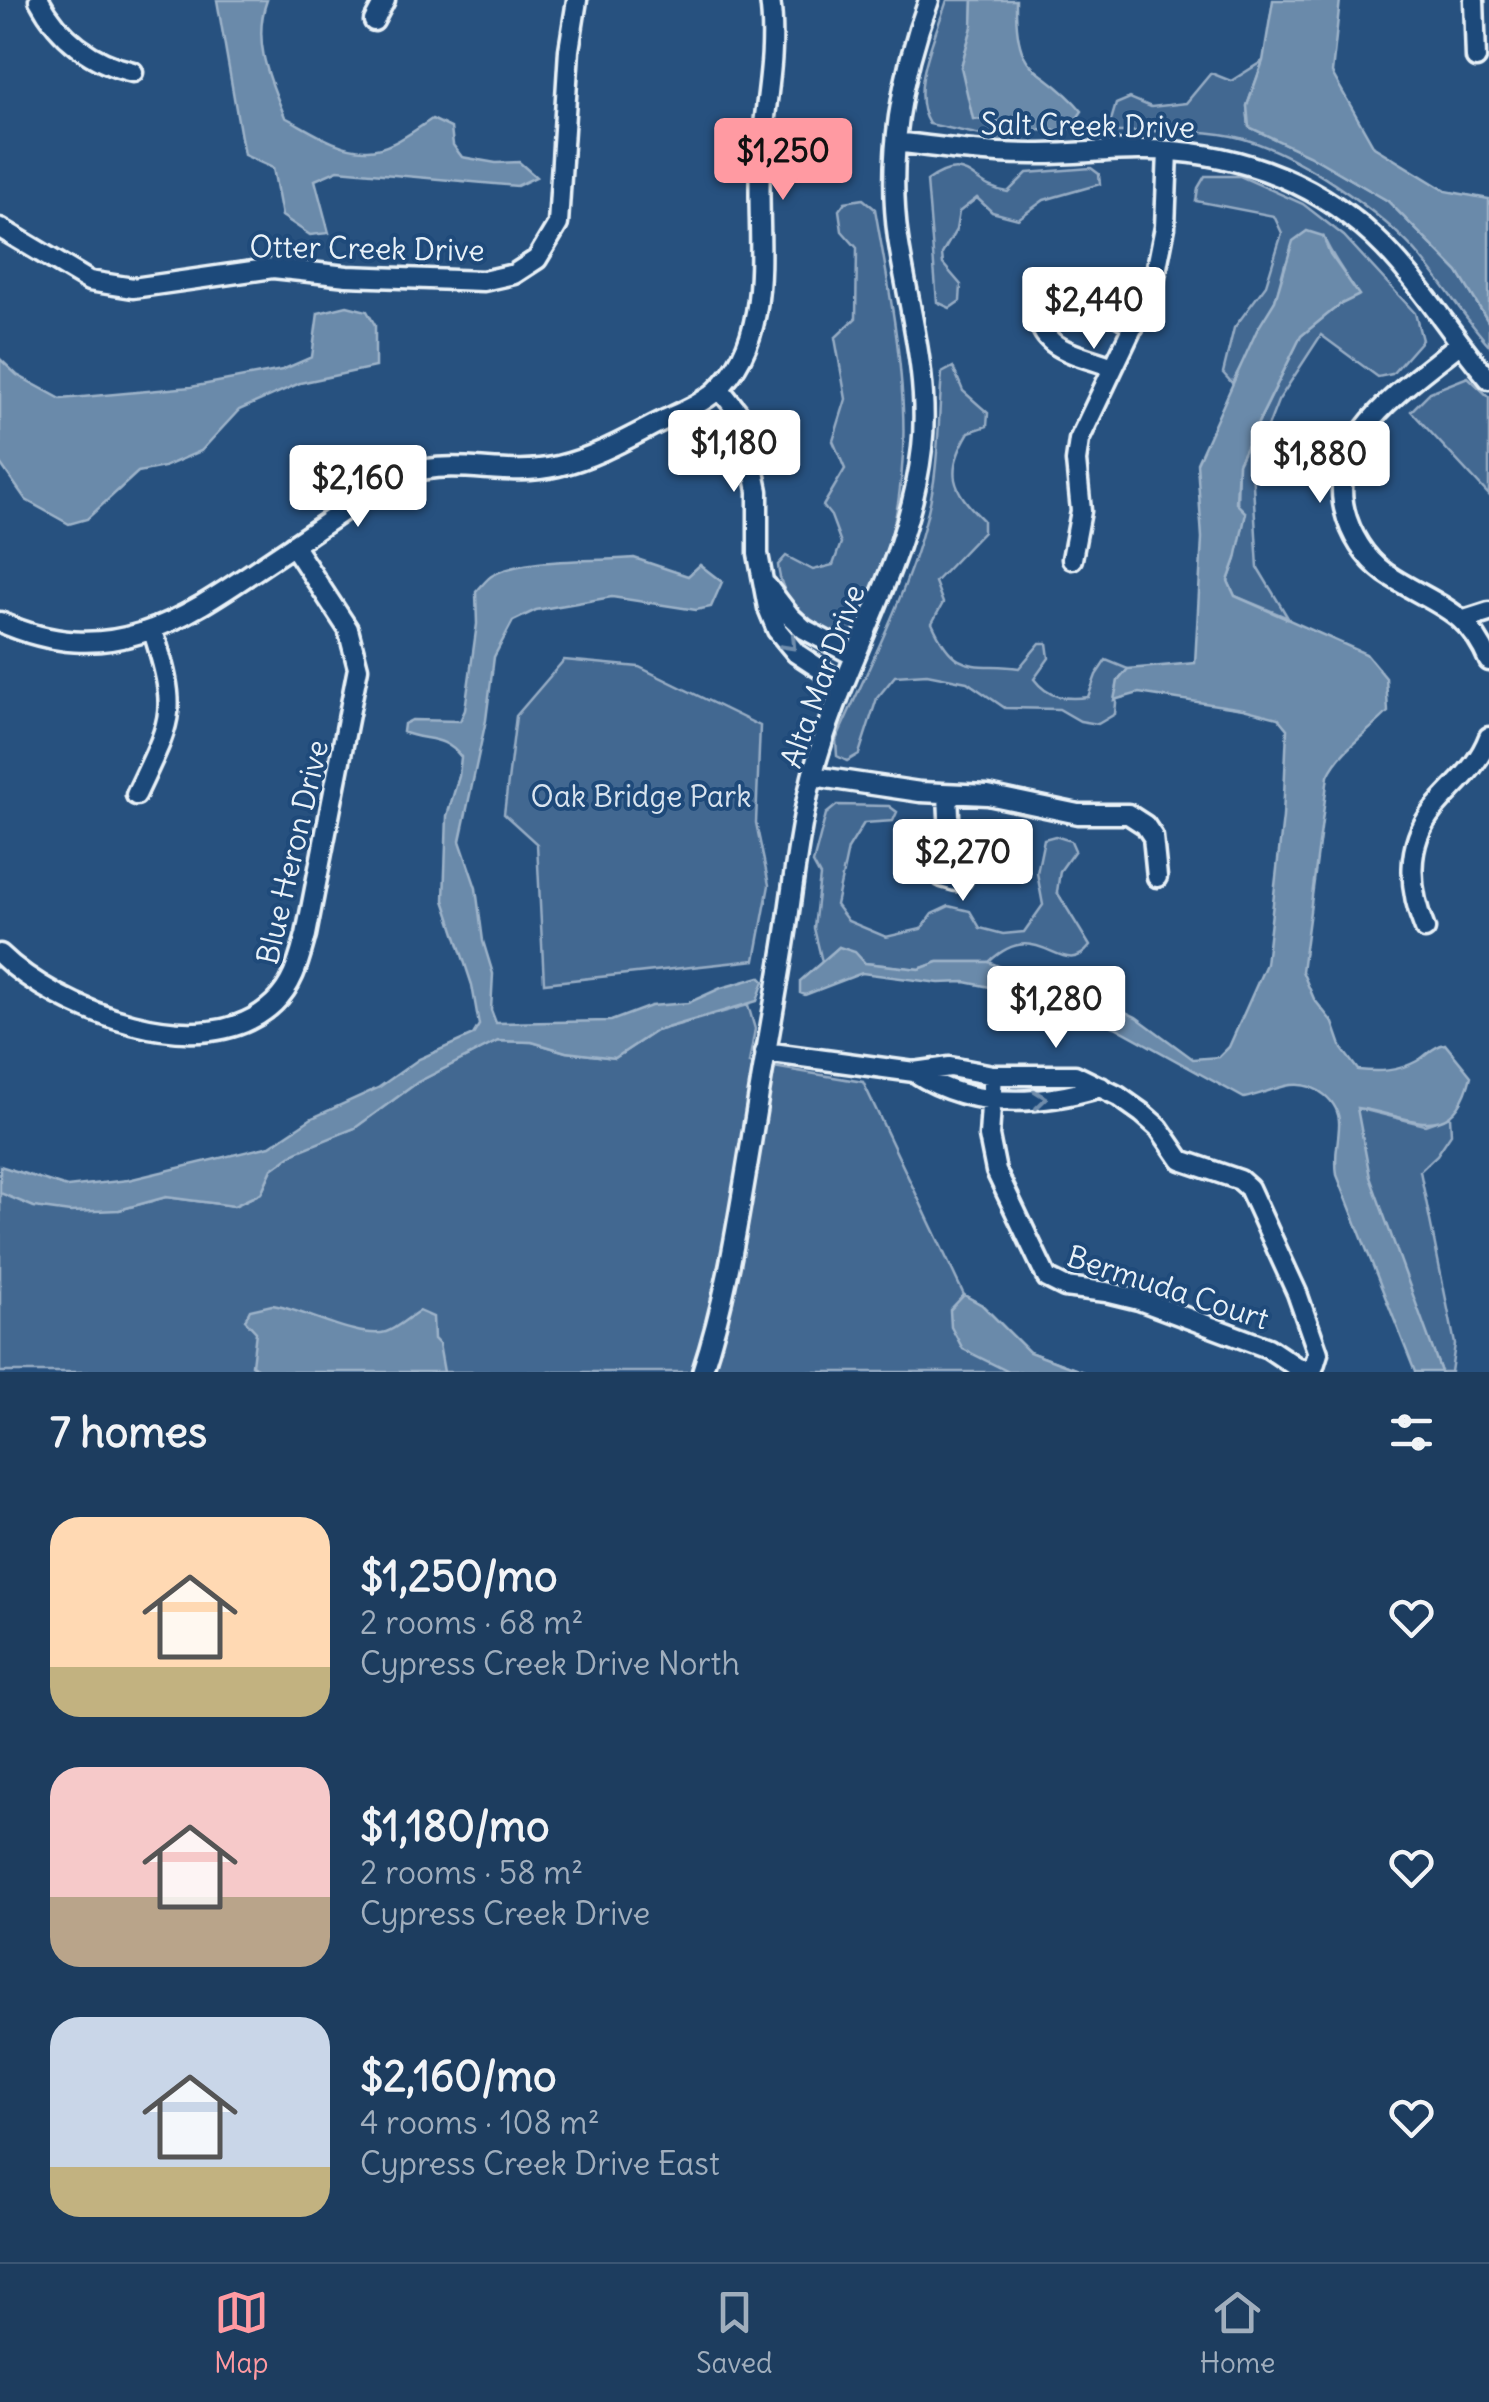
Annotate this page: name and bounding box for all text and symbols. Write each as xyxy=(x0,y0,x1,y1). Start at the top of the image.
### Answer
street label: Salt Creek Drive xyxy=(980,104,1196,146)
pin: $1,250 xyxy=(702,118,864,203)
text: $1,250 xyxy=(736,130,830,171)
street label: Otter Creek Drive xyxy=(249,227,485,269)
pin: $2,440 xyxy=(1013,267,1175,352)
text: $2,440 xyxy=(1044,279,1144,320)
pin: $1,180 xyxy=(653,410,815,495)
pin: $1,880 xyxy=(1239,421,1401,506)
text: $1,180 xyxy=(690,422,778,463)
text: $1,880 xyxy=(1273,433,1367,474)
pin: $2,160 xyxy=(277,445,439,530)
text: $2,160 xyxy=(312,457,404,498)
street label: Alta Mar Drive xyxy=(771,579,873,773)
one-way arrow xyxy=(778,633,796,651)
street label: Blue Heron Drive xyxy=(248,736,336,968)
park label: Oak Bridge Park xyxy=(530,777,752,815)
pin: $2,270 xyxy=(882,819,1044,904)
text: $2,270 xyxy=(915,831,1011,872)
pin: $1,280 xyxy=(975,966,1137,1051)
text: $1,280 xyxy=(1009,978,1103,1019)
one-way arrow xyxy=(1032,1088,1048,1110)
street label: Bermuda Court xyxy=(1062,1237,1274,1337)
icon: filters xyxy=(1384,1405,1439,1460)
text: 7 homes xyxy=(50,1406,207,1458)
text: $1,250/mo xyxy=(360,1550,558,1602)
icon: home xyxy=(130,1557,250,1677)
icon: heart xyxy=(1384,1590,1439,1645)
text: 2 rooms · 68 m² xyxy=(360,1602,583,1643)
text: Cypress Creek Drive North xyxy=(360,1643,740,1684)
text: $1,180/mo xyxy=(360,1800,550,1852)
icon: home xyxy=(130,1807,250,1927)
icon: heart xyxy=(1384,1840,1439,1895)
text: 2 rooms · 58 m² xyxy=(360,1852,583,1893)
text: Cypress Creek Drive xyxy=(360,1893,650,1934)
text: $2,160/mo xyxy=(360,2050,557,2102)
icon: home xyxy=(130,2057,250,2177)
icon: heart xyxy=(1384,2090,1439,2145)
text: 4 rooms · 108 m² xyxy=(360,2102,600,2143)
text: Cypress Creek Drive East xyxy=(360,2143,720,2184)
tab: Map xyxy=(214,2285,269,2381)
tab: Saved xyxy=(696,2285,773,2381)
tab: Home xyxy=(1200,2285,1275,2381)

